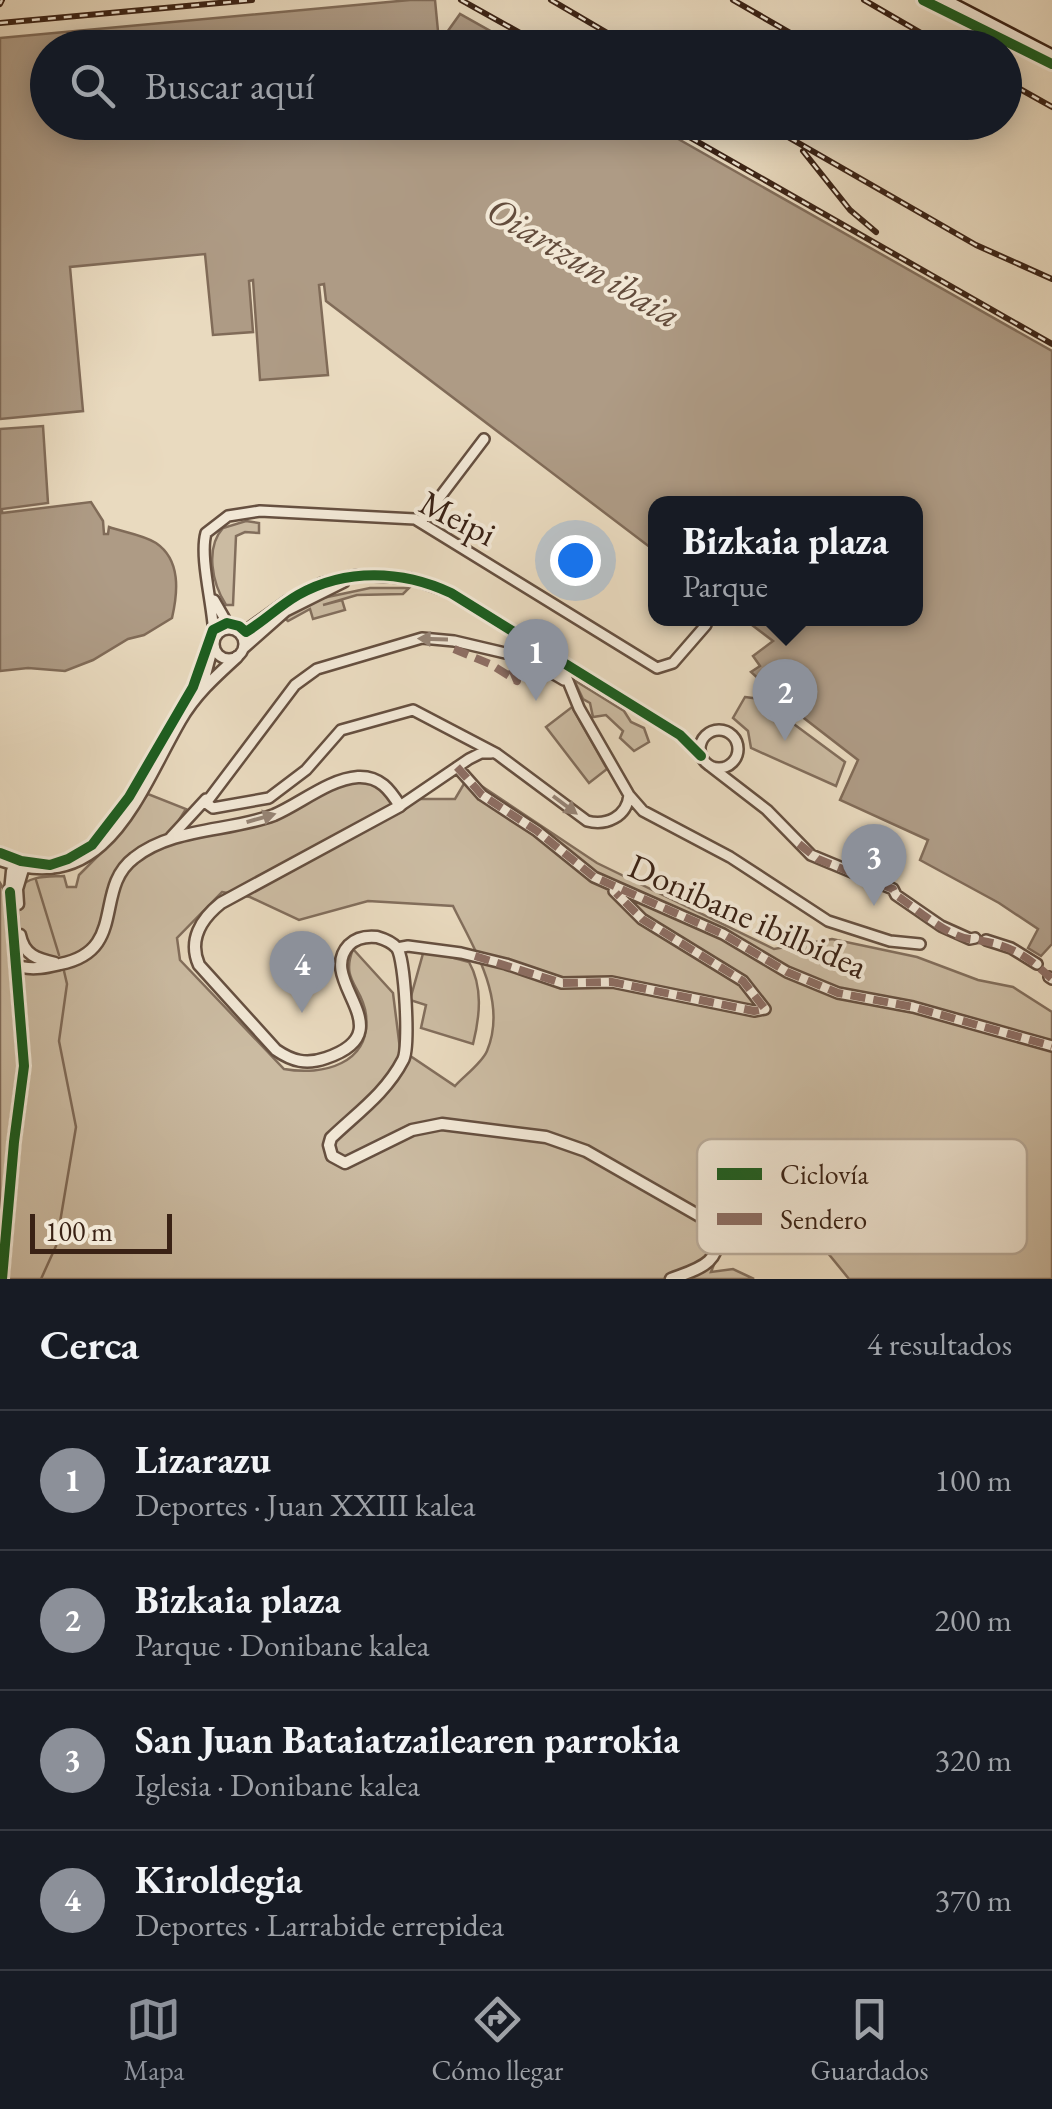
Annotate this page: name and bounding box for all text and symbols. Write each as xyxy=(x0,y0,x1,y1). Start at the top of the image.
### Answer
search box xyxy=(30,30,1022,140)
icon: search xyxy=(65,58,120,113)
text: Buscar aquí xyxy=(145,61,314,110)
water label: Oiartzun ibaia xyxy=(478,184,690,339)
street label: Meipi xyxy=(412,479,504,556)
popup xyxy=(648,496,923,626)
text: Bizkaia plaza xyxy=(682,516,889,565)
your location xyxy=(550,535,601,586)
text: Parque xyxy=(682,565,768,607)
pin: 1 xyxy=(504,618,568,701)
one-way arrow xyxy=(416,631,448,647)
pin: 2 xyxy=(752,658,818,741)
one-way arrow xyxy=(552,795,578,815)
one-way arrow xyxy=(246,809,277,825)
pin: 3 xyxy=(842,824,906,906)
street label: Donibane ibilbidea xyxy=(622,843,875,988)
pin: 4 xyxy=(270,930,334,1013)
legend xyxy=(697,1139,1027,1254)
text: Ciclovía xyxy=(780,1156,869,1192)
text: Sendero xyxy=(780,1201,867,1237)
scale bar xyxy=(30,1209,172,1254)
text: 100 m xyxy=(45,1213,113,1249)
text: Cerca xyxy=(40,1317,139,1372)
text: 4 resultados xyxy=(867,1323,1012,1365)
text: Lizarazu xyxy=(135,1435,271,1484)
text: 1 xyxy=(64,1459,81,1501)
text: 100 m xyxy=(935,1459,1012,1501)
text: Deportes · Juan XXIII kalea xyxy=(135,1484,476,1526)
text: Bizkaia plaza xyxy=(135,1575,341,1624)
text: 2 xyxy=(64,1599,81,1641)
text: 200 m xyxy=(935,1599,1012,1641)
text: Parque · Donibane kalea xyxy=(135,1624,430,1666)
text: San Juan Bataiatzailearen parrokia xyxy=(135,1715,680,1764)
text: 3 xyxy=(64,1739,81,1781)
text: 320 m xyxy=(935,1739,1012,1781)
text: Iglesia · Donibane kalea xyxy=(135,1764,420,1806)
text: Kiroldegia xyxy=(135,1855,302,1904)
text: 4 xyxy=(64,1879,81,1921)
text: 370 m xyxy=(935,1879,1012,1921)
text: Deportes · Larrabide errepidea xyxy=(135,1904,504,1946)
tab: Mapa xyxy=(123,1992,184,2088)
tab: Cómo llegar xyxy=(431,1992,563,2088)
tab: Guardados xyxy=(810,1992,929,2088)

